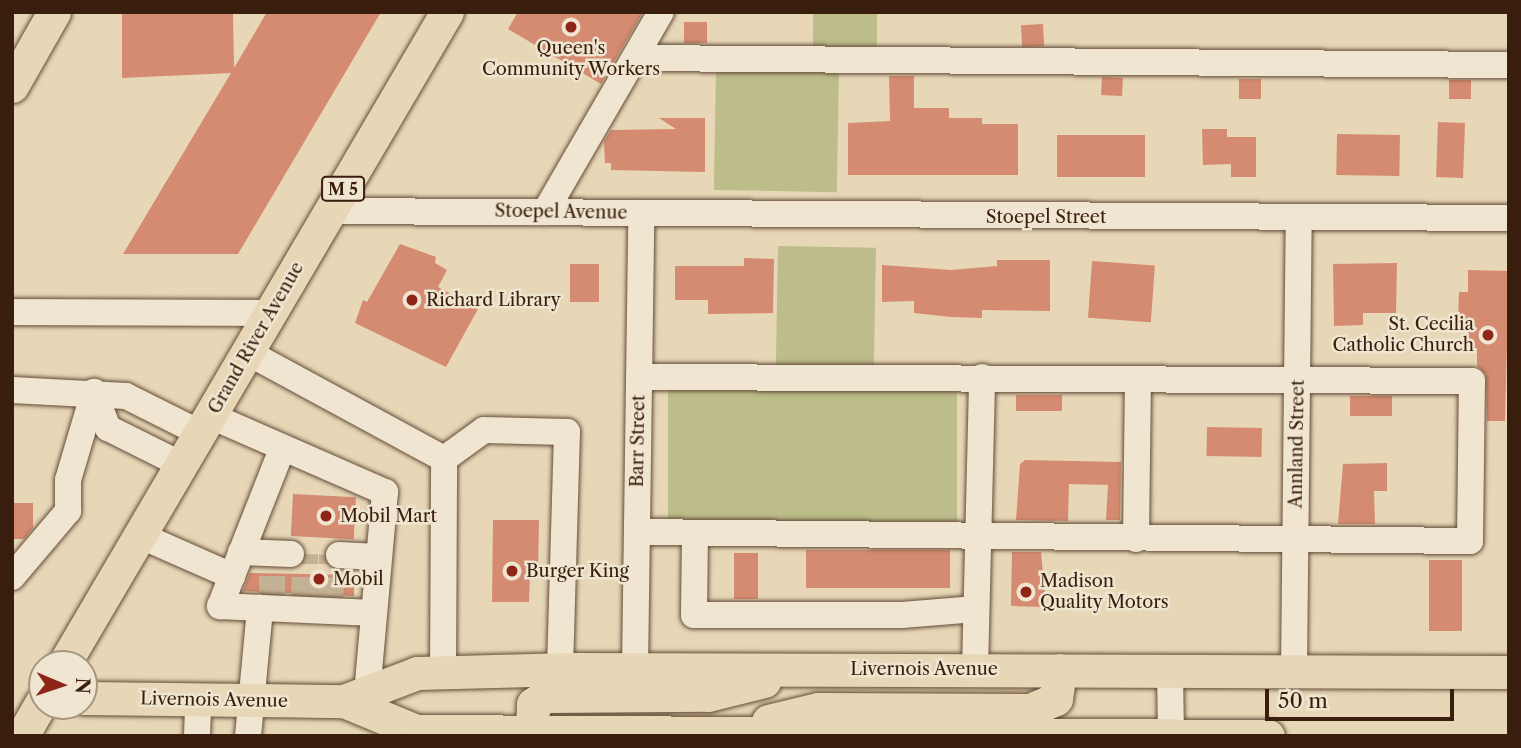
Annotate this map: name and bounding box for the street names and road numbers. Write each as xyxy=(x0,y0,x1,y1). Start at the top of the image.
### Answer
road number: M 5 xyxy=(320,176,366,202)
street label: Stoepel Avenue xyxy=(494,200,628,224)
street label: Stoepel Street xyxy=(986,206,1106,228)
street label: Grand River Avenue xyxy=(203,258,309,418)
street label: Annland Street xyxy=(1285,379,1309,509)
street label: Barr Street xyxy=(626,394,650,488)
street label: Livernois Avenue xyxy=(850,658,998,680)
street label: Livernois Avenue xyxy=(140,688,288,712)

